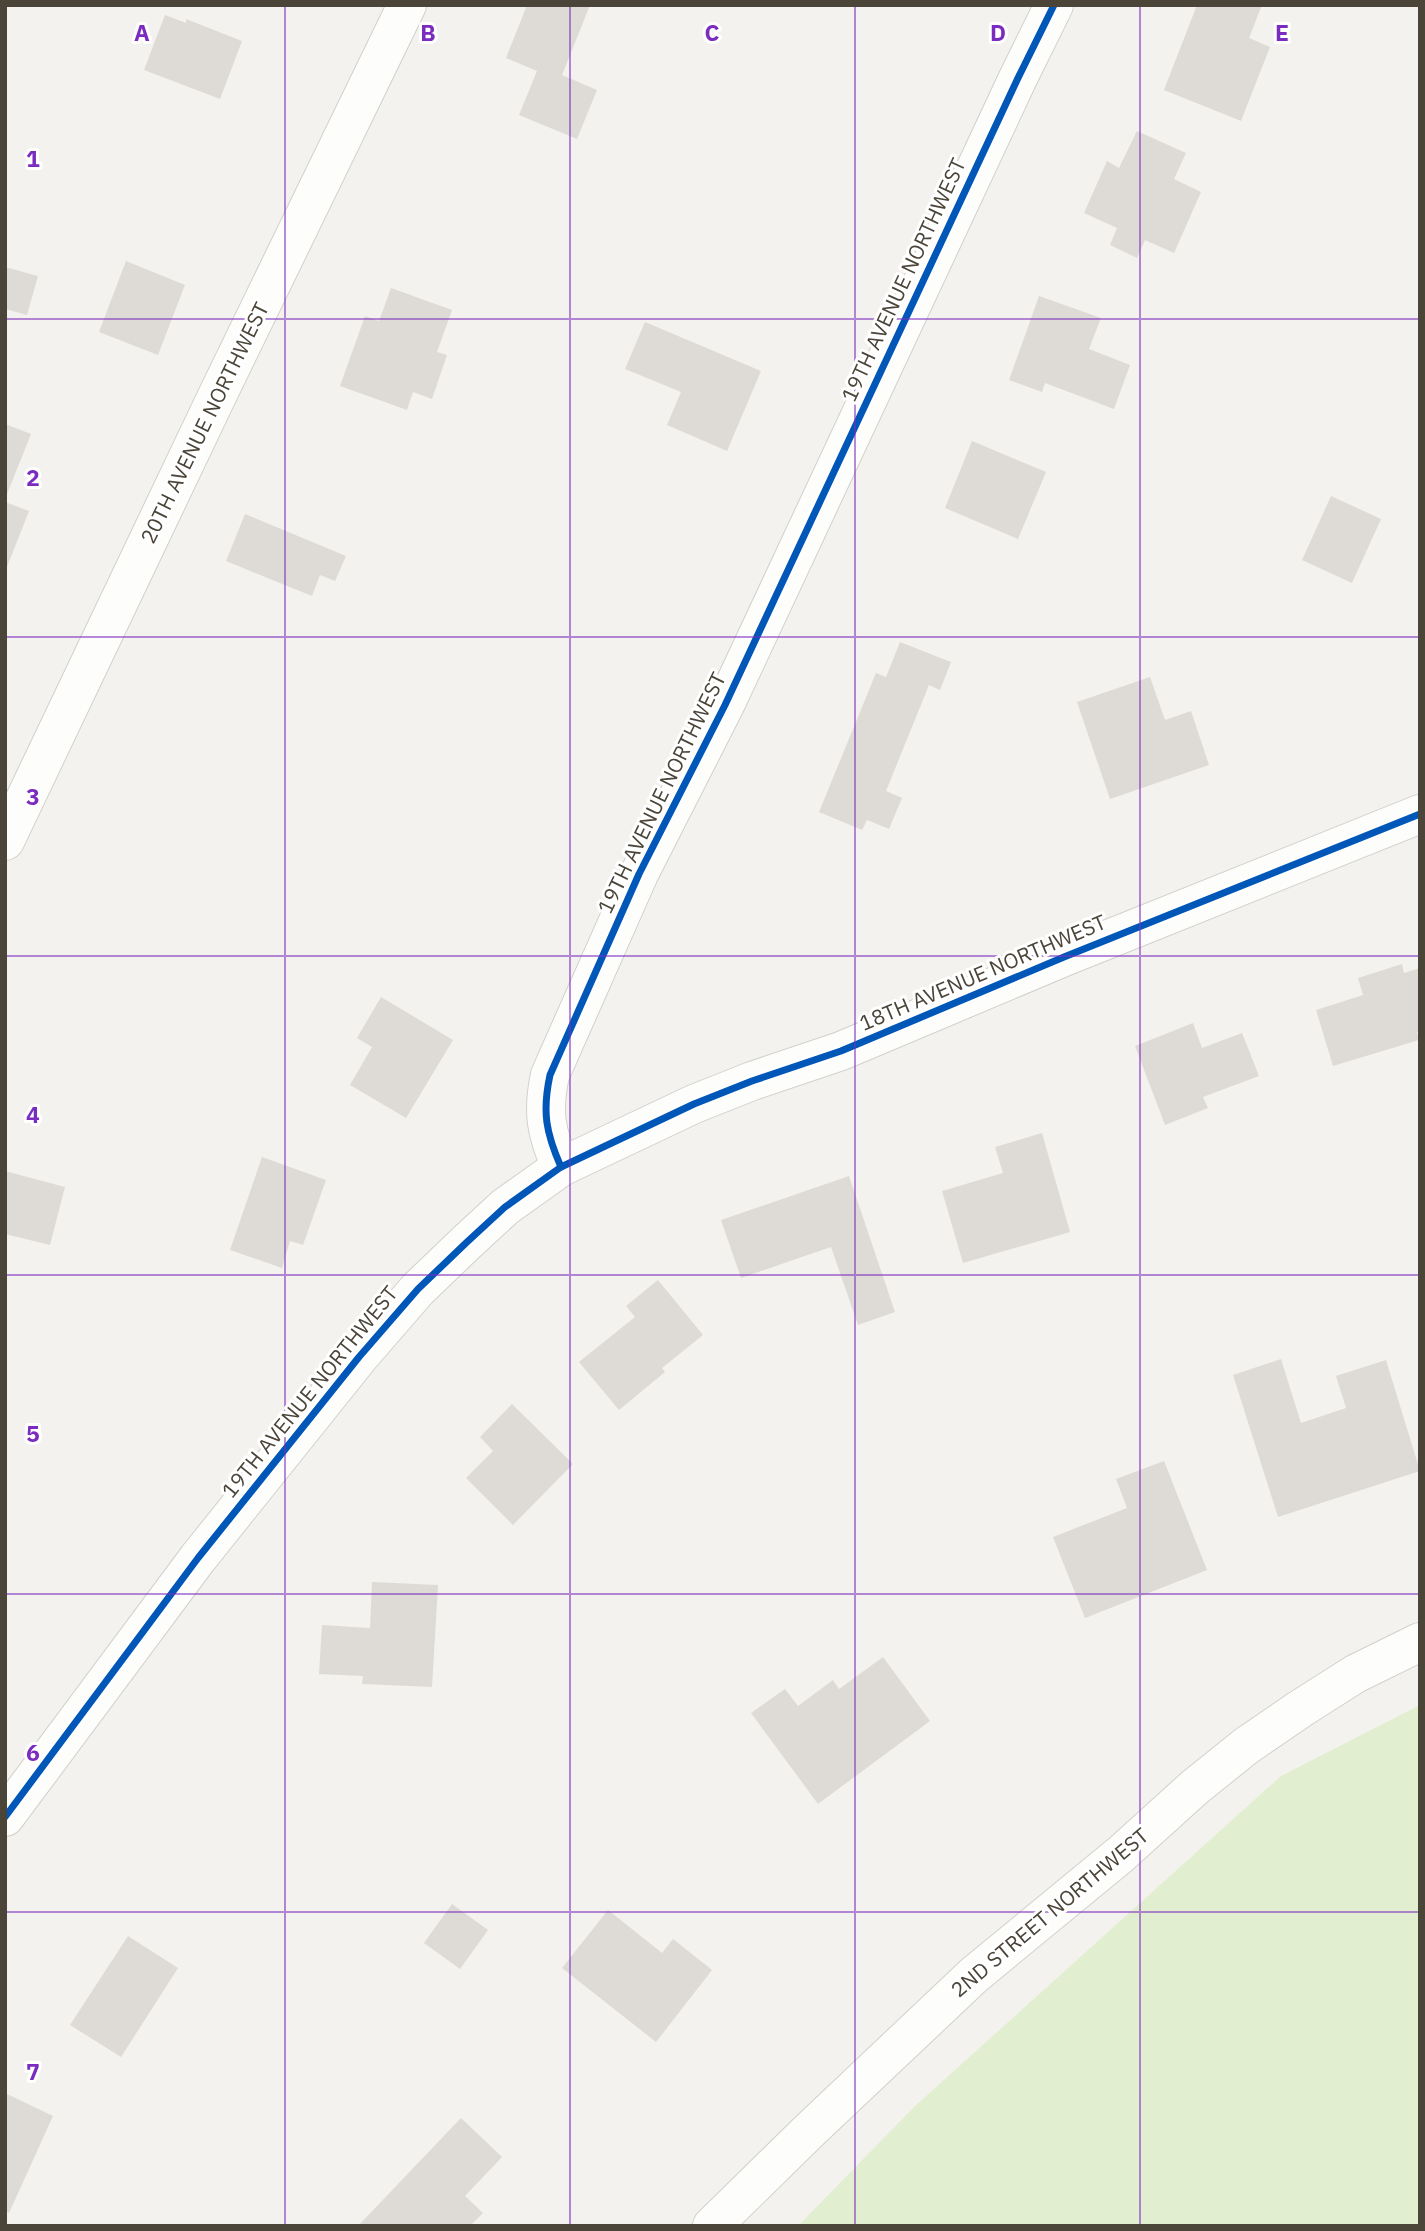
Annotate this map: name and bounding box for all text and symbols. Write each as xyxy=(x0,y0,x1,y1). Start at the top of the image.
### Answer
text: A xyxy=(134,17,150,47)
text: B xyxy=(420,17,436,47)
text: C xyxy=(705,17,720,47)
text: D xyxy=(990,17,1006,47)
text: E xyxy=(1275,17,1289,47)
text: 1 xyxy=(26,143,40,173)
street label: 19TH AVENUE NORTHWEST xyxy=(834,153,972,406)
street label: 20TH AVENUE NORTHWEST xyxy=(133,297,275,548)
text: 2 xyxy=(26,462,40,492)
street label: 19TH AVENUE NORTHWEST xyxy=(590,667,732,918)
text: 3 xyxy=(26,781,40,811)
street label: 18TH AVENUE NORTHWEST xyxy=(855,907,1110,1037)
text: 4 xyxy=(26,1099,40,1129)
street label: 19TH AVENUE NORTHWEST xyxy=(215,1279,404,1503)
text: 5 xyxy=(26,1418,40,1448)
text: 6 xyxy=(26,1737,40,1767)
street label: 2ND STREET NORTHWEST xyxy=(945,1821,1154,2003)
text: 7 xyxy=(26,2056,40,2086)

